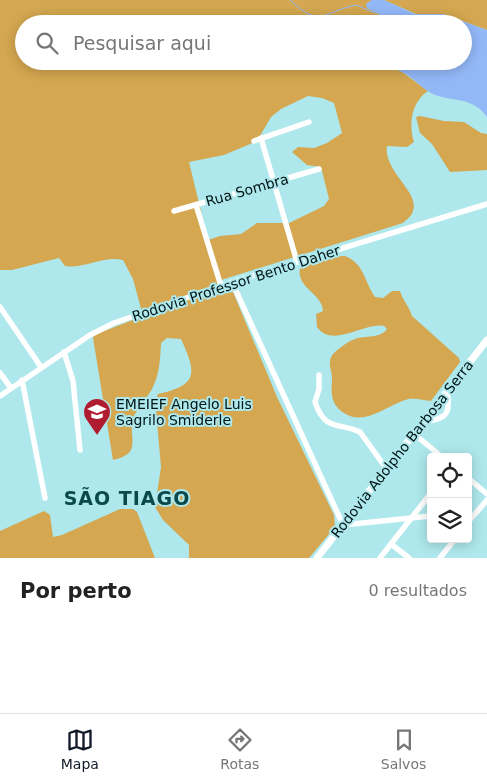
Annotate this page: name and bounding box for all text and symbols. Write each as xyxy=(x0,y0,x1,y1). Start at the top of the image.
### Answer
search box xyxy=(15,15,472,70)
icon: search xyxy=(33,29,61,57)
text: Pesquisar aqui xyxy=(73,32,211,54)
street label: Rua Sombra xyxy=(204,171,290,209)
street label: Rodovia Professor Bento Daher xyxy=(130,242,342,324)
street label: Rodovia Adolpho Barbosa Serra xyxy=(328,357,476,541)
place label: EMEIEF Angelo Luis Sagrilo Smiderle xyxy=(116,396,252,428)
school or university icon: EMEIEF Angelo Luis Sagrilo Smiderle xyxy=(82,397,112,436)
map controls xyxy=(427,453,472,543)
button: locate xyxy=(427,453,472,498)
district label: SÃO TIAGO xyxy=(64,486,190,509)
button: layers xyxy=(427,498,472,543)
text: Por perto xyxy=(20,579,132,603)
text: 0 resultados xyxy=(368,581,467,600)
tab: Mapa xyxy=(61,726,99,772)
tab: Rotas xyxy=(220,726,259,772)
tab: Salvos xyxy=(381,726,426,772)

